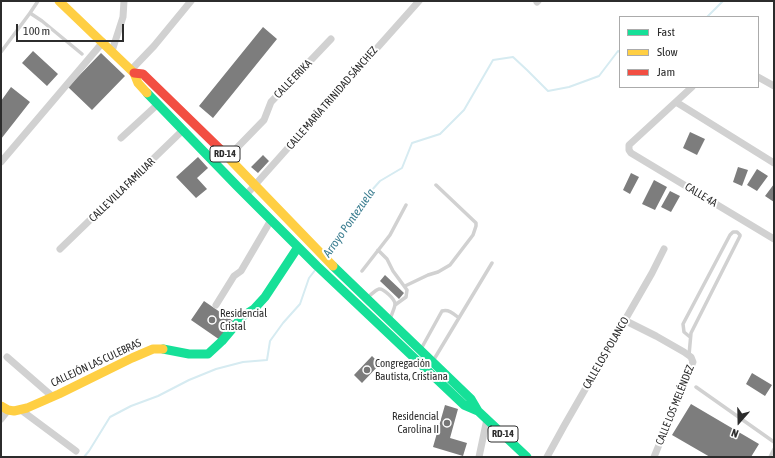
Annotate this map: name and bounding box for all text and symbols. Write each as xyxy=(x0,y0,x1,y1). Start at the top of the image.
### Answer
scale bar xyxy=(18,16,126,42)
legend xyxy=(619,16,759,88)
text: 100 m xyxy=(23,24,50,38)
text: Fast xyxy=(657,25,675,39)
street label: CALLE MARÍA TRINIDAD SÁNCHEZ xyxy=(284,44,380,152)
text: Slow xyxy=(657,45,678,59)
street label: CALLE ERIKA xyxy=(271,57,315,101)
text: Jam xyxy=(657,65,675,79)
road number: RD-14 xyxy=(210,146,240,162)
street label: CALLE VILLA FAMILIAR xyxy=(86,155,158,225)
street label: CALLE 4A xyxy=(682,180,720,210)
water label: Arroyo Pontezuela xyxy=(320,186,378,260)
place label: Residencial Cristal xyxy=(220,307,267,333)
marker: Residencial Cristal xyxy=(207,315,217,325)
street label: CALLE LOS POLANCO xyxy=(580,315,632,391)
street label: CALLEJÓN LAS CULEBRAS xyxy=(49,336,143,390)
place label: Congregación Bautista, Cristiana xyxy=(375,357,448,383)
street label: CALLE LOS MELÉNDEZ xyxy=(653,363,697,447)
marker: Congregación Bautista, Cristiana xyxy=(362,365,372,375)
north arrow xyxy=(719,402,759,442)
place label: Residencial Carolina II xyxy=(392,410,439,436)
marker: Residencial Carolina II xyxy=(442,418,452,428)
road number: RD-14 xyxy=(488,426,518,442)
text: N xyxy=(730,427,740,440)

